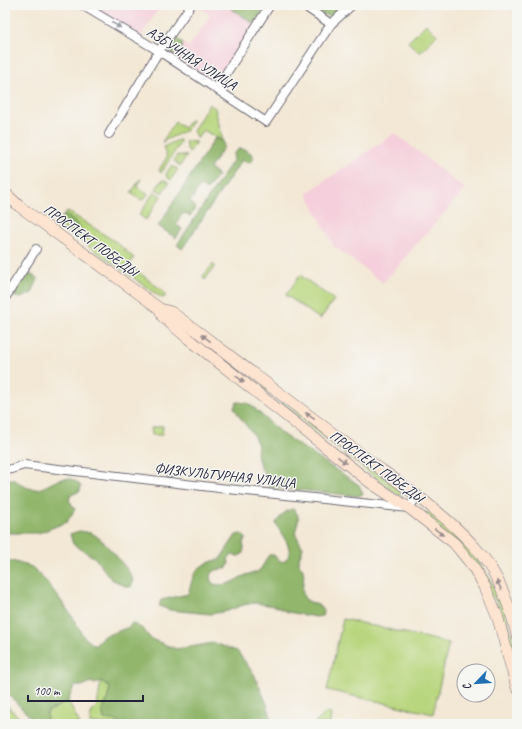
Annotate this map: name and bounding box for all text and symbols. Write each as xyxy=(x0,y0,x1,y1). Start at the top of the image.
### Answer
one-way arrow xyxy=(110,22,122,29)
street label: АЗБУЧНАЯ УЛИЦА xyxy=(144,23,240,94)
street label: ПРОСПЕКТ ПОБЕДЫ xyxy=(40,201,143,282)
one-way arrow xyxy=(201,334,212,342)
one-way arrow xyxy=(234,375,245,384)
one-way arrow xyxy=(305,413,315,421)
street label: ПРОСПЕКТ ПОБЕДЫ xyxy=(326,427,429,508)
one-way arrow xyxy=(336,456,347,464)
street label: ФИЗКУЛЬТУРНАЯ УЛИЦА xyxy=(154,460,297,491)
one-way arrow xyxy=(434,527,445,536)
one-way arrow xyxy=(496,579,503,591)
north arrow xyxy=(456,663,496,703)
scale bar xyxy=(28,677,143,703)
text: С xyxy=(459,680,474,693)
text: 100 m xyxy=(34,683,61,699)

